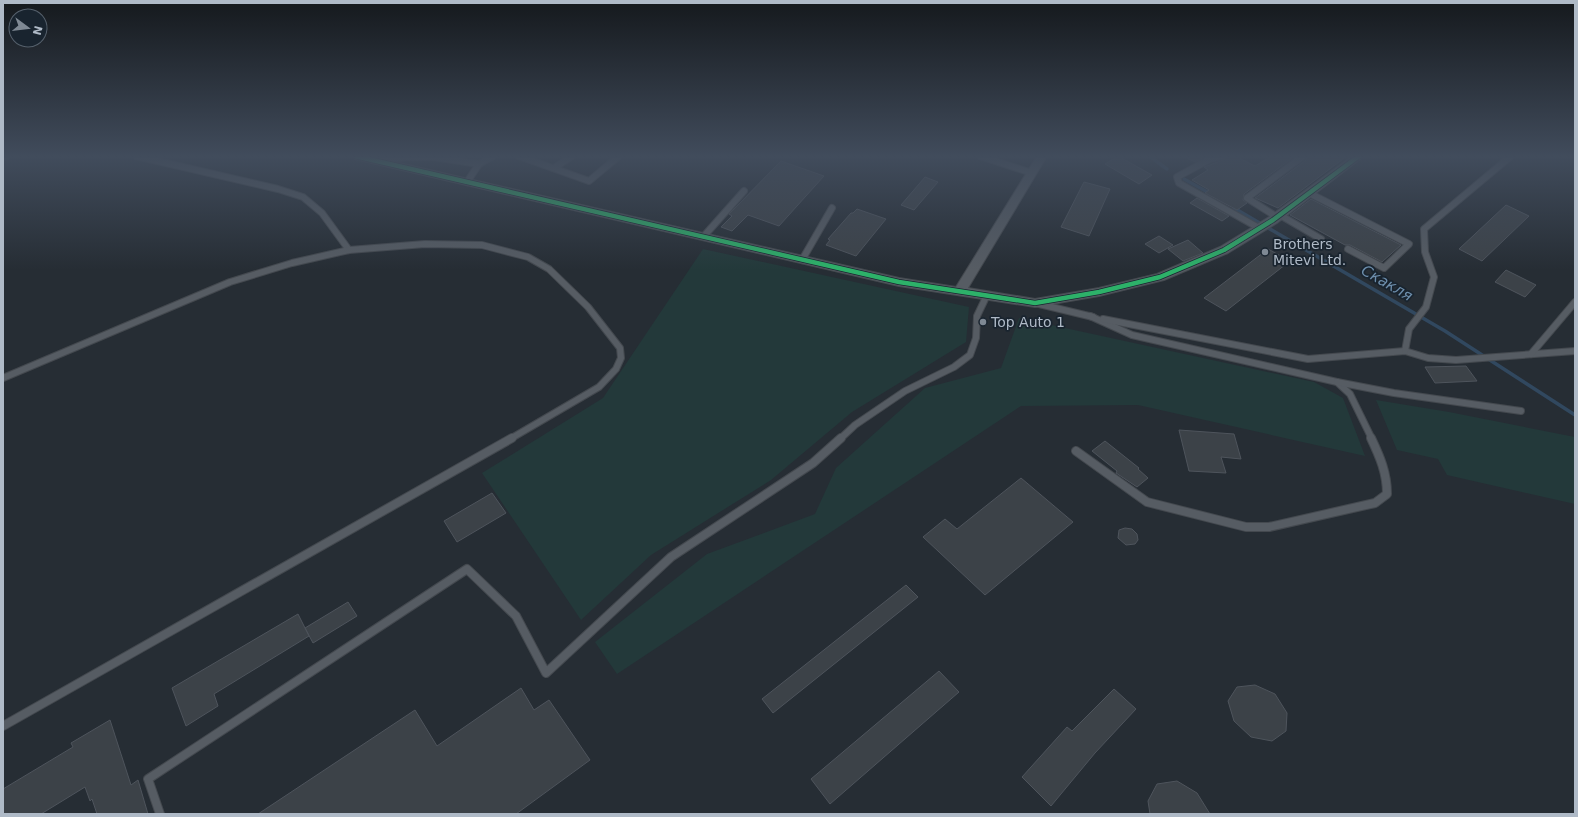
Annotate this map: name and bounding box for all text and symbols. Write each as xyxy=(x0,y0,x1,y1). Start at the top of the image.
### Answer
north arrow xyxy=(8,8,48,48)
text: N xyxy=(30,24,45,37)
place label: Brothers Mitevi Ltd. xyxy=(1273,236,1346,268)
marker: Brothers Mitevi Ltd. xyxy=(1260,247,1270,257)
water label: Скакля xyxy=(1358,261,1416,305)
place label: Top Auto 1 xyxy=(990,314,1065,330)
marker: Top Auto 1 xyxy=(978,317,988,327)

